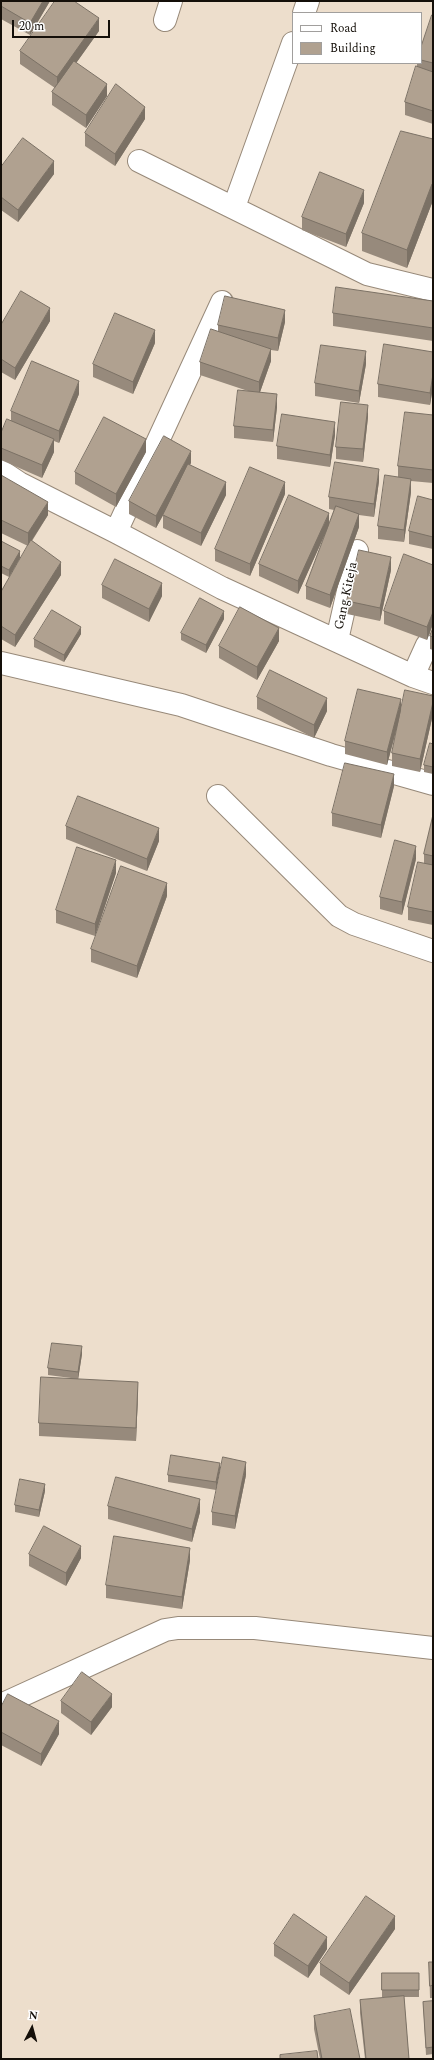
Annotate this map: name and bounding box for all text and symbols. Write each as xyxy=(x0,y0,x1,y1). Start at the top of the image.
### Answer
scale bar xyxy=(14,12,112,38)
legend xyxy=(292,12,422,64)
text: 20 m xyxy=(19,17,44,36)
text: Road xyxy=(330,19,357,38)
text: Building xyxy=(330,39,376,58)
street label: Gang Kiteja xyxy=(332,561,362,631)
text: N xyxy=(28,2007,39,2024)
north arrow xyxy=(12,2008,52,2048)

